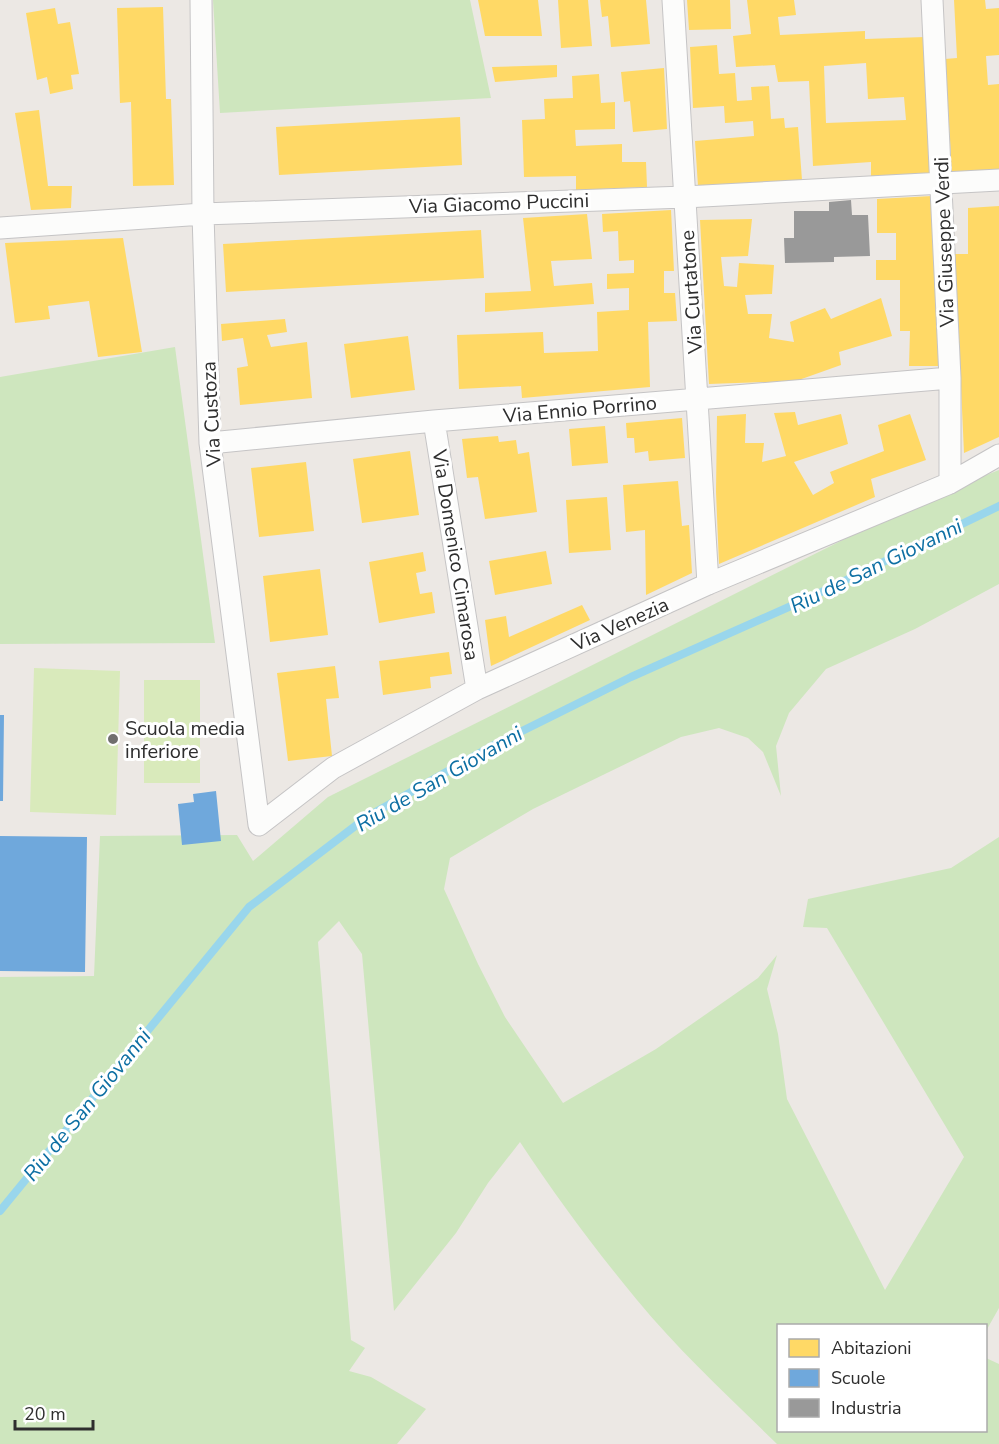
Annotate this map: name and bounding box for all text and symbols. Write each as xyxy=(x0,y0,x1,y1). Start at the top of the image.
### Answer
street label: Via Giuseppe Verdi xyxy=(928,156,961,329)
street label: Via Giacomo Puccini xyxy=(408,187,590,220)
street label: Via Curtatone xyxy=(674,229,709,356)
street label: Via Custoza xyxy=(195,360,228,469)
street label: Via Ennio Porrino xyxy=(501,389,658,430)
street label: Via Domenico Cimarosa xyxy=(425,447,486,663)
water label: Riu de San Giovanni xyxy=(785,512,968,620)
street label: Via Venezia xyxy=(566,591,673,658)
place label: Scuola media inferiore xyxy=(125,715,245,765)
water label: Riu de San Giovanni xyxy=(350,719,529,838)
marker: Scuola media inferiore xyxy=(106,732,120,746)
water label: Riu de San Giovanni xyxy=(17,1022,158,1187)
legend xyxy=(777,1324,987,1432)
text: Abitazioni xyxy=(831,1336,912,1360)
text: Scuole xyxy=(831,1366,885,1390)
scale bar xyxy=(15,1393,93,1431)
text: Industria xyxy=(831,1396,901,1420)
text: 20 m xyxy=(24,1402,66,1426)

